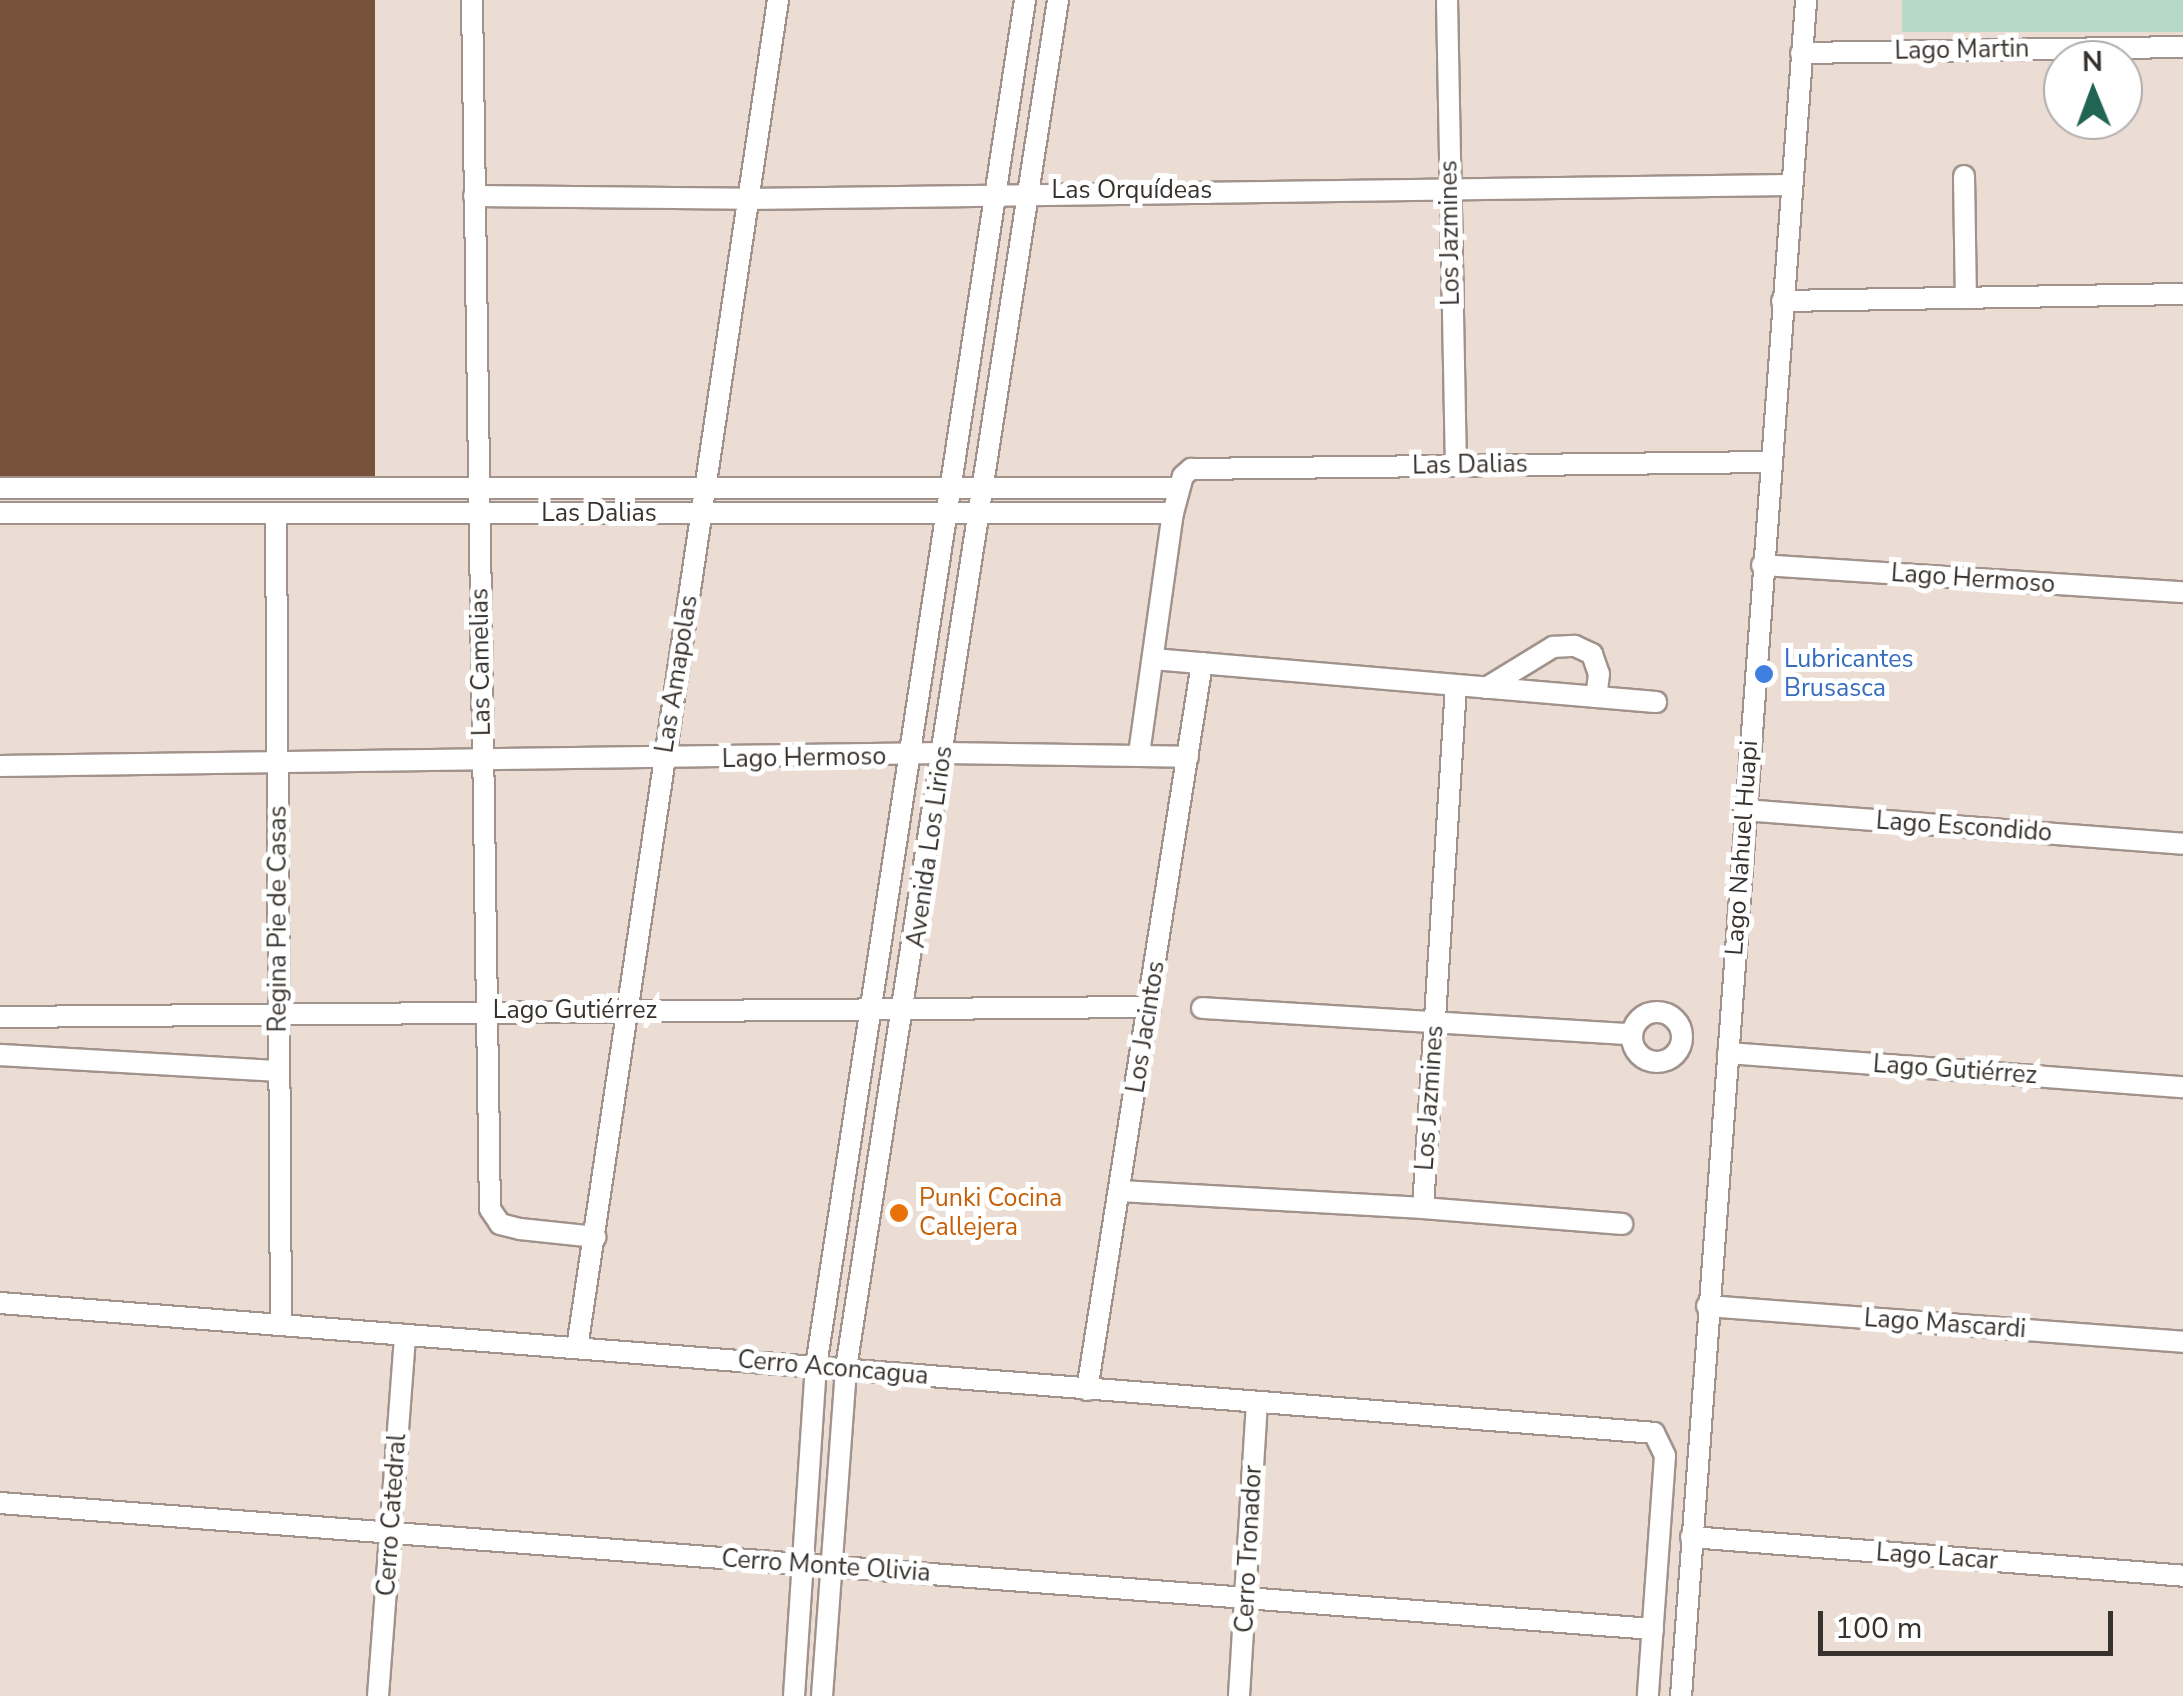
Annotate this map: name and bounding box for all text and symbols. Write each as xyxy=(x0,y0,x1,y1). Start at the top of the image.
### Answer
street label: Lago Martin xyxy=(1894,34,2030,66)
north arrow xyxy=(2043,40,2143,140)
text: N xyxy=(2082,43,2103,81)
street label: Los Jazmines xyxy=(1434,160,1466,306)
street label: Las Orquídeas xyxy=(1052,175,1212,205)
street label: Las Dalias xyxy=(1412,449,1528,481)
street label: Las Dalias xyxy=(541,498,657,528)
street label: Lago Hermoso xyxy=(1890,558,2056,600)
street label: Las Camelias xyxy=(465,588,497,736)
street label: Las Amapolas xyxy=(650,593,704,755)
place label: Lubricantes Brusasca xyxy=(1784,645,1914,704)
marker: Lubricantes Brusasca xyxy=(1753,663,1775,685)
street label: Lago Nahuel Huapi xyxy=(1720,739,1764,957)
street label: Lago Hermoso xyxy=(722,742,886,774)
street label: Avenida Los Lirios xyxy=(901,744,959,950)
street label: Regina Pie de Casas xyxy=(263,806,293,1032)
street label: Lago Escondido xyxy=(1875,806,2053,848)
street label: Los Jacintos xyxy=(1121,959,1171,1095)
street label: Lago Gutiérrez xyxy=(493,995,657,1025)
street label: Los Jazmines xyxy=(1410,1024,1450,1172)
street label: Lago Gutiérrez xyxy=(1872,1049,2038,1091)
place label: Punki Cocina Callejera xyxy=(919,1184,1062,1243)
marker: Punki Cocina Callejera xyxy=(888,1202,910,1224)
street label: Lago Mascardi xyxy=(1863,1303,2027,1345)
street label: Cerro Aconcagua xyxy=(736,1345,930,1391)
street label: Cerro Catedral xyxy=(371,1433,413,1597)
street label: Cerro Tronador xyxy=(1230,1464,1268,1634)
street label: Lago Lacar xyxy=(1875,1538,1999,1576)
street label: Cerro Monte Olivia xyxy=(720,1544,932,1588)
scale bar xyxy=(1823,1591,2118,1653)
text: 100 m xyxy=(1835,1608,1922,1649)

